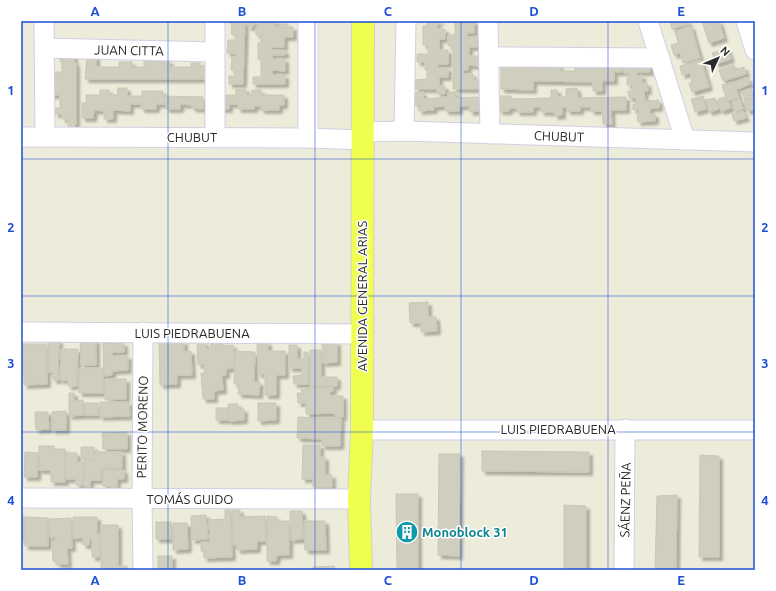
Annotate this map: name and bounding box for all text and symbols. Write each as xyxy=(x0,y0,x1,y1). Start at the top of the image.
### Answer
text: A xyxy=(90,4,100,18)
text: B xyxy=(238,4,247,18)
text: C xyxy=(384,4,393,18)
text: D xyxy=(529,4,539,18)
text: E xyxy=(677,4,685,18)
north arrow xyxy=(698,38,738,78)
street label: JUAN CITTA xyxy=(94,42,165,58)
text: N xyxy=(718,44,732,58)
text: 1 xyxy=(7,83,15,97)
text: 1 xyxy=(761,83,769,97)
street label: CHUBUT xyxy=(534,128,584,144)
street label: CHUBUT xyxy=(167,130,217,144)
text: 2 xyxy=(7,220,15,234)
street label: AVENIDA GENERAL ARIAS xyxy=(355,220,369,371)
text: 2 xyxy=(761,220,769,234)
street label: LUIS PIEDRABUENA xyxy=(134,326,250,340)
text: 3 xyxy=(7,356,15,370)
text: 3 xyxy=(761,356,769,370)
street label: PERITO MORENO xyxy=(134,376,150,478)
street label: LUIS PIEDRABUENA xyxy=(500,422,616,436)
street label: SÁENZ PEÑA xyxy=(616,462,633,538)
street label: TOMÁS GUIDO xyxy=(147,491,233,506)
text: 4 xyxy=(7,493,15,507)
text: 4 xyxy=(761,493,769,507)
building icon: Monoblock 31 xyxy=(394,519,420,545)
place label: Monoblock 31 xyxy=(422,525,508,539)
text: A xyxy=(90,573,100,587)
text: B xyxy=(238,573,247,587)
text: C xyxy=(384,573,393,587)
text: D xyxy=(529,573,539,587)
text: E xyxy=(677,573,685,587)

